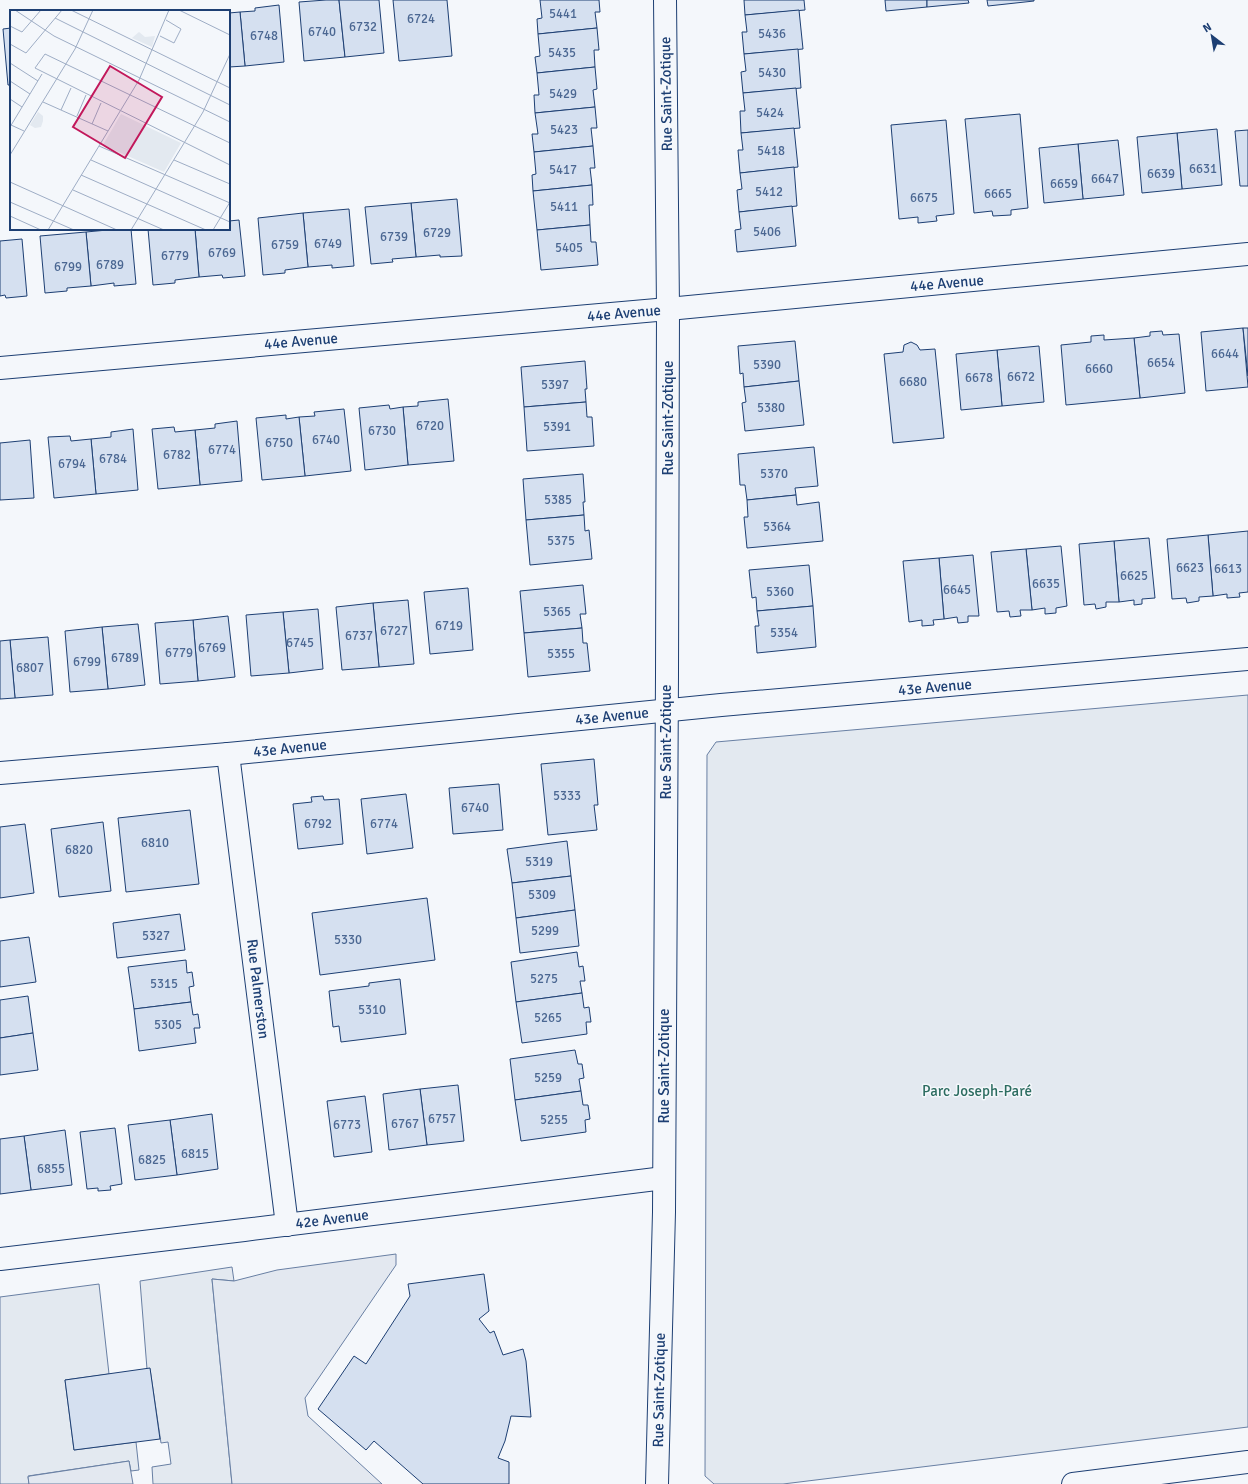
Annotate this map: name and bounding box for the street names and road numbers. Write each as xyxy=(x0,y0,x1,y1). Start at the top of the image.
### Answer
street label: Rue Saint-Zotique xyxy=(656,36,676,152)
street label: 44e Avenue xyxy=(909,271,985,295)
street label: 44e Avenue xyxy=(586,301,662,325)
street label: 44e Avenue xyxy=(263,329,339,353)
street label: Rue Saint-Zotique xyxy=(659,361,677,475)
street label: 43e Avenue xyxy=(897,675,973,699)
street label: Rue Saint-Zotique xyxy=(657,685,675,799)
street label: 43e Avenue xyxy=(574,703,650,729)
street label: 43e Avenue xyxy=(252,735,328,761)
street label: Rue Palmerston xyxy=(243,938,273,1040)
street label: Rue Saint-Zotique xyxy=(655,1009,673,1123)
street label: 42e Avenue xyxy=(294,1206,370,1232)
street label: Rue Saint-Zotique xyxy=(649,1332,669,1448)

